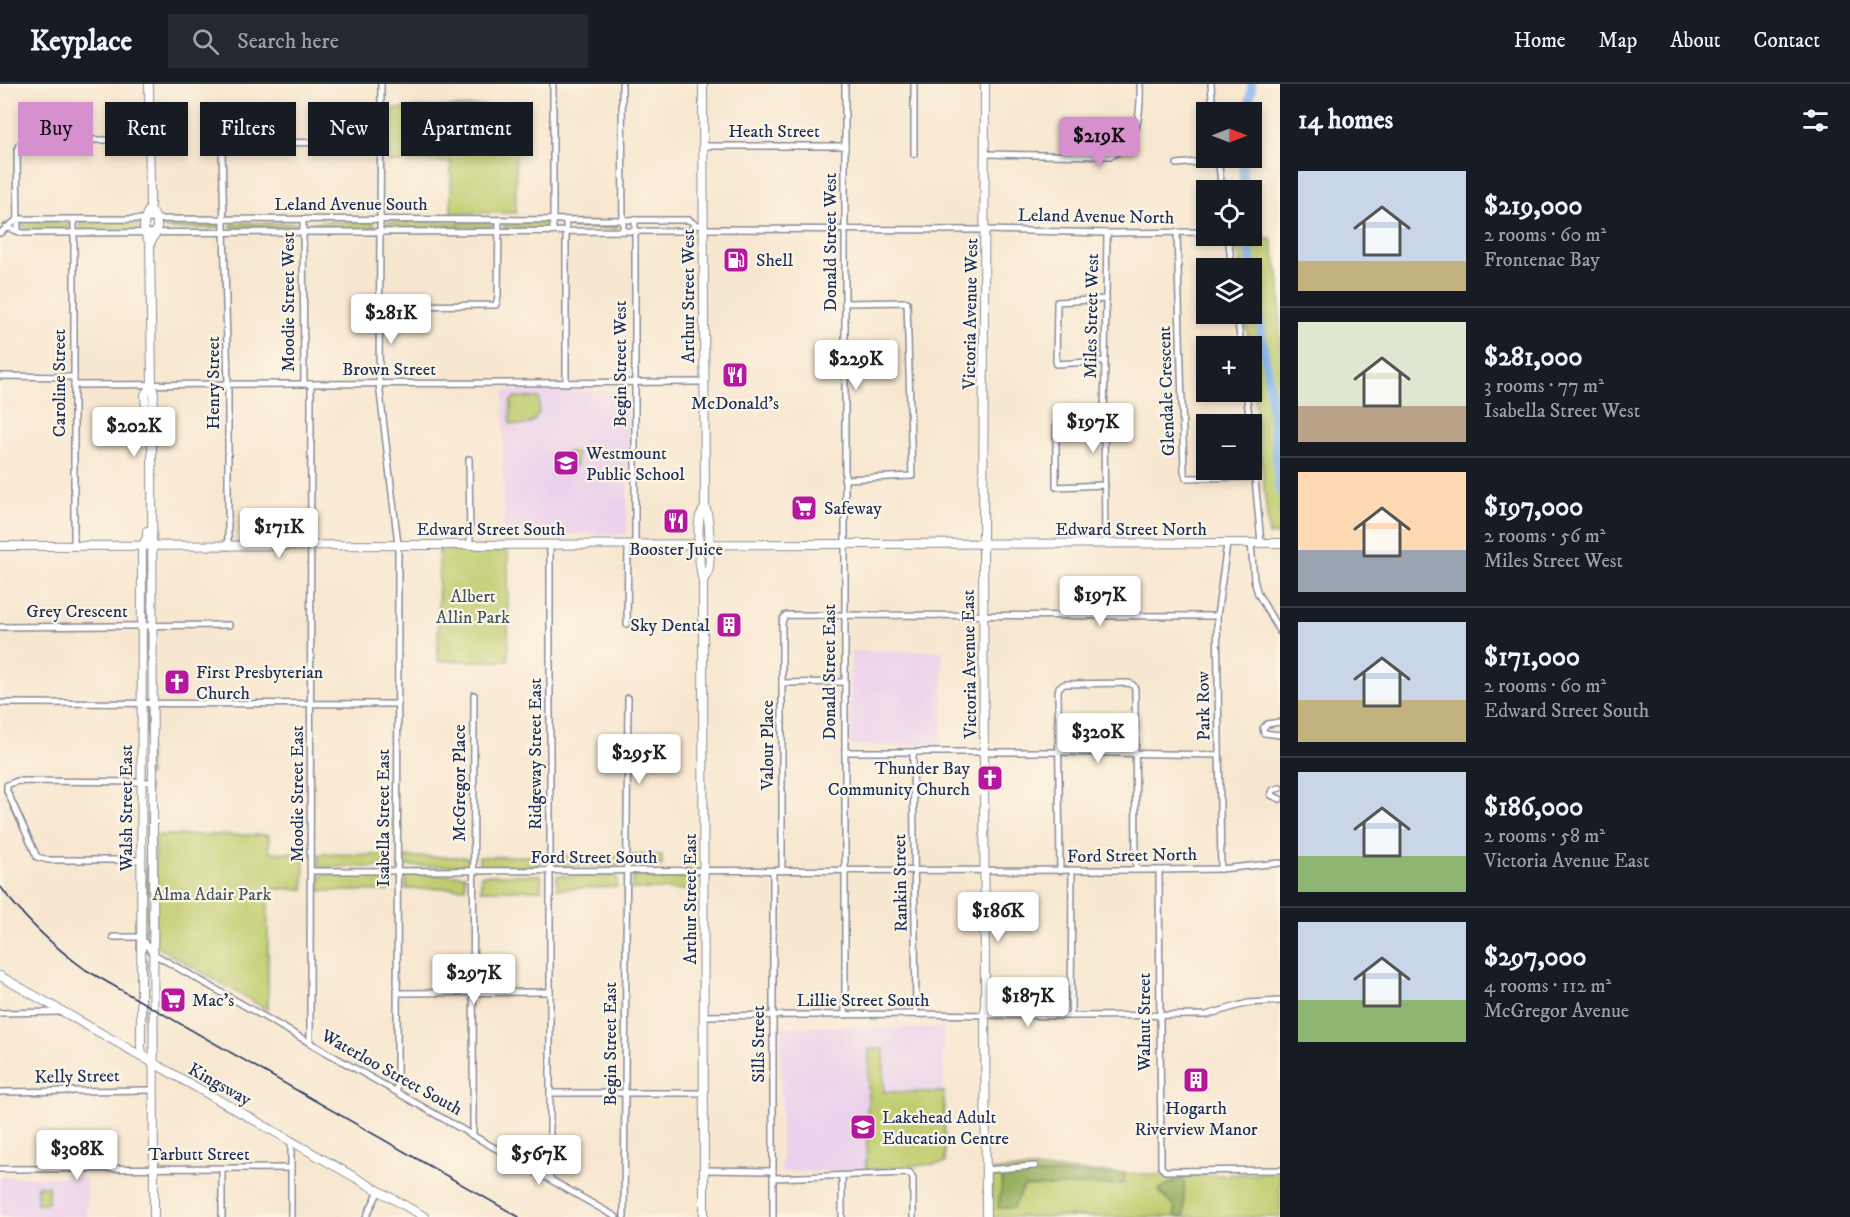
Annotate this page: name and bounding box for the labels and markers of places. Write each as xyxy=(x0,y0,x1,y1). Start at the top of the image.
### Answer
pin: $219K xyxy=(1057,117,1141,168)
fuel station icon: Shell xyxy=(721,245,751,275)
place label: Shell xyxy=(756,250,794,272)
pin: $281K xyxy=(349,294,433,345)
pin: $229K xyxy=(814,340,898,391)
restaurant icon: McDonald's xyxy=(720,360,750,390)
place label: McDonald's xyxy=(691,393,779,415)
pin: $197K xyxy=(1051,403,1135,454)
pin: $202K xyxy=(92,407,176,458)
place label: Westmount Public School xyxy=(585,443,685,486)
school or university icon: Westmount Public School xyxy=(551,448,581,478)
supermarket icon: Safeway xyxy=(789,493,819,523)
place label: Safeway xyxy=(824,498,882,520)
restaurant icon: Booster Juice xyxy=(661,506,691,536)
pin: $171K xyxy=(237,508,321,559)
place label: Booster Juice xyxy=(629,539,723,561)
pin: $197K xyxy=(1058,576,1142,627)
building icon: Sky Dental xyxy=(714,610,744,640)
place label: Sky Dental xyxy=(630,615,711,637)
place label: First Presbyterian Church xyxy=(196,662,324,705)
church icon: First Presbyterian Church xyxy=(162,667,192,697)
pin: $320K xyxy=(1056,713,1140,764)
pin: $295K xyxy=(597,734,681,785)
place label: Thunder Bay Community Church xyxy=(828,758,971,801)
church icon: Thunder Bay Community Church xyxy=(975,763,1005,793)
pin: $186K xyxy=(956,892,1040,943)
pin: $297K xyxy=(432,954,516,1005)
pin: $187K xyxy=(986,977,1070,1028)
supermarket icon: Mac's xyxy=(158,985,188,1015)
place label: Mac's xyxy=(192,990,234,1012)
building icon: Hogarth Riverview Manor xyxy=(1181,1065,1211,1095)
place label: Hogarth Riverview Manor xyxy=(1134,1098,1258,1141)
place label: Lakehead Adult Education Centre xyxy=(882,1107,1009,1150)
school or university icon: Lakehead Adult Education Centre xyxy=(848,1112,878,1142)
pin: $308K xyxy=(35,1130,119,1181)
pin: $567K xyxy=(497,1135,581,1186)

